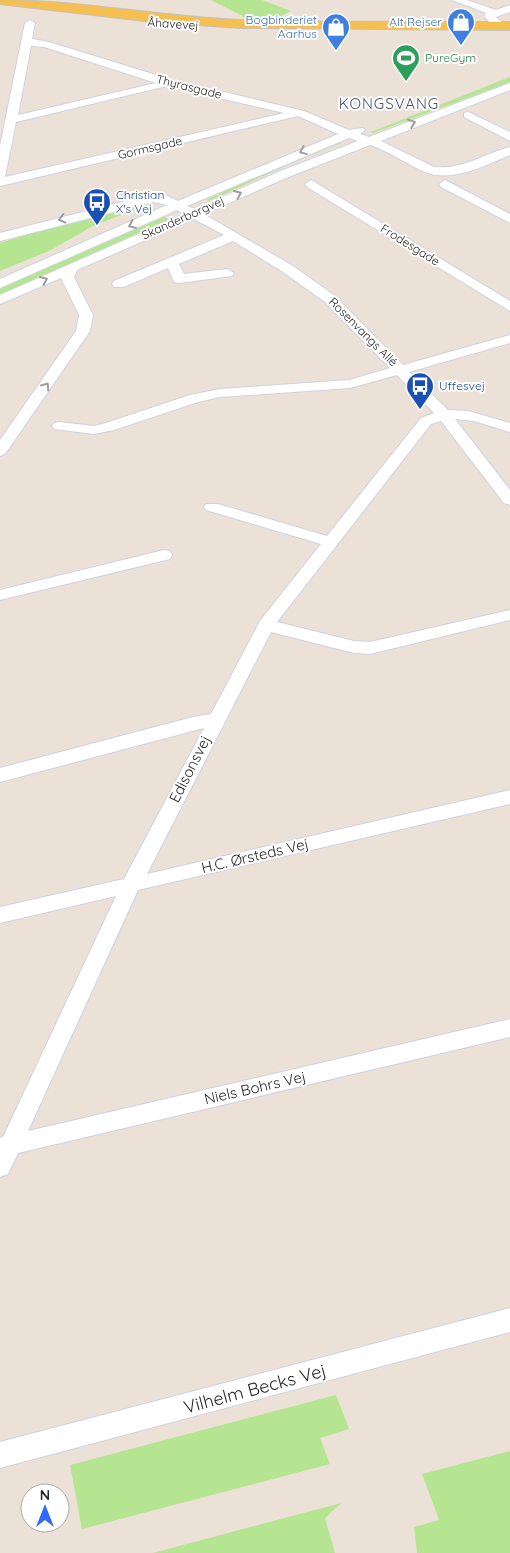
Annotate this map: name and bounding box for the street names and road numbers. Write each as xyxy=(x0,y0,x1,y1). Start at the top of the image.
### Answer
street label: Åhavevej xyxy=(147,14,199,33)
street label: Thyrasgade xyxy=(155,71,224,102)
street label: Gormsgade xyxy=(116,133,184,162)
street label: Skanderborgvej xyxy=(139,193,226,242)
street label: Frodesgade xyxy=(378,221,443,269)
street label: Rosenvangs Allé xyxy=(326,294,401,369)
street label: Edisonsvej xyxy=(165,732,215,806)
street label: H.C. Ørsteds Vej xyxy=(199,834,310,877)
street label: Niels Bohrs Vej xyxy=(202,1067,307,1108)
street label: Vilhelm Becks Vej xyxy=(181,1358,329,1419)

